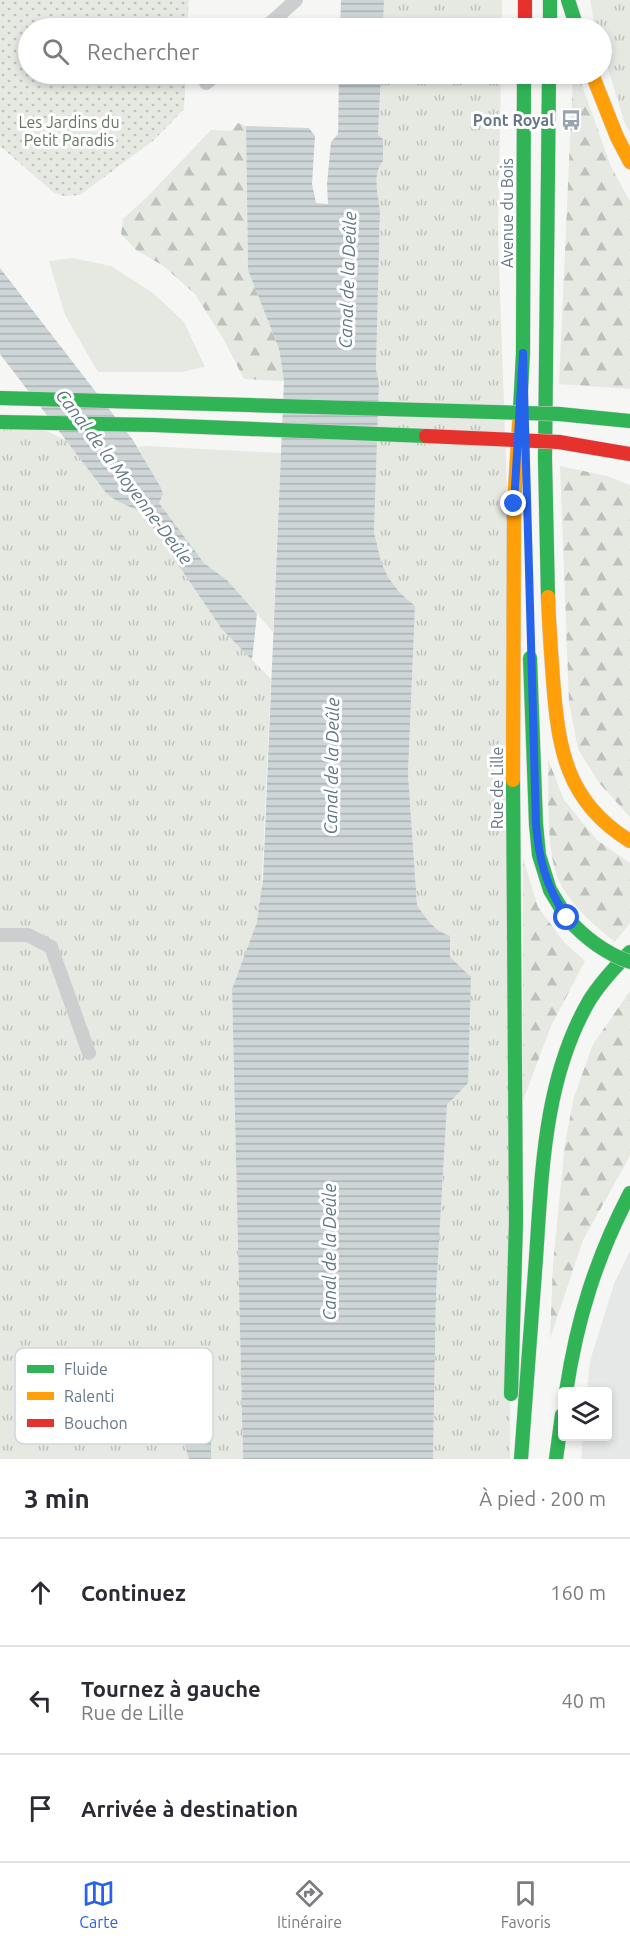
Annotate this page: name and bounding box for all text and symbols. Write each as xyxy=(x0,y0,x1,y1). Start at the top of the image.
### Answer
search box xyxy=(18,18,612,84)
icon: search xyxy=(39,35,72,68)
text: Rechercher xyxy=(87,39,199,64)
bus stop icon: Pont Royal xyxy=(559,108,583,132)
place label: Pont Royal xyxy=(473,111,554,129)
park label: Les Jardins du Petit Paradis xyxy=(18,113,120,149)
street label: Avenue du Bois xyxy=(498,158,516,268)
water label: Canal de la Deûle xyxy=(335,211,359,349)
water label: Canal de la Moyenne-Deûle xyxy=(52,385,197,568)
route end xyxy=(500,490,526,516)
water label: Canal de la Deûle xyxy=(320,697,342,835)
street label: Rue de Lille xyxy=(488,747,506,829)
route start xyxy=(553,904,579,930)
water label: Canal de la Deûle xyxy=(319,1184,339,1320)
legend xyxy=(15,1348,213,1444)
text: Fluide xyxy=(64,1360,108,1378)
text: Ralenti xyxy=(64,1387,115,1405)
map controls xyxy=(558,1387,612,1441)
button: layers xyxy=(558,1387,612,1441)
text: Bouchon xyxy=(64,1414,128,1432)
text: 3 min xyxy=(24,1484,90,1513)
text: À pied · 200 m xyxy=(479,1487,606,1510)
icon: ahead xyxy=(24,1576,57,1609)
text: Continuez xyxy=(81,1580,186,1605)
text: 160 m xyxy=(550,1581,606,1604)
text: Tournez à gauche xyxy=(81,1676,261,1701)
icon: left xyxy=(24,1684,57,1717)
text: 40 m xyxy=(562,1689,606,1712)
text: Rue de Lille xyxy=(81,1701,184,1724)
icon: arrive xyxy=(24,1792,57,1825)
text: Arrivée à destination xyxy=(81,1796,298,1821)
tab: Carte xyxy=(79,1877,118,1931)
tab: Itinéraire xyxy=(277,1877,342,1931)
tab: Favoris xyxy=(501,1877,551,1931)

